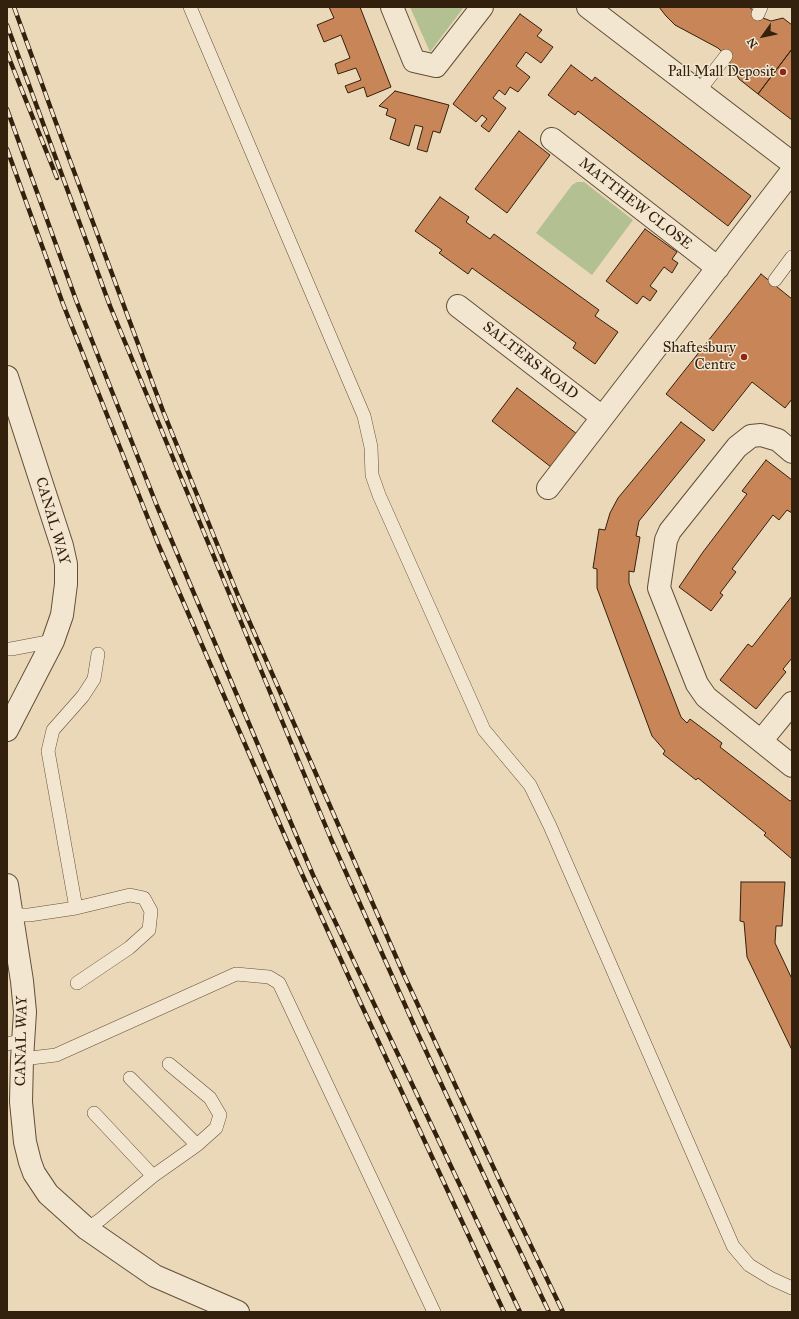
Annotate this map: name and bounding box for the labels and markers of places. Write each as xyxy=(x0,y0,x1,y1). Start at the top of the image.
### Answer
place label: Pall Mall Deposit xyxy=(668,63,775,81)
marker: Pall Mall Deposit xyxy=(778,67,788,77)
place label: Shaftesbury Centre xyxy=(663,339,736,374)
marker: Shaftesbury Centre xyxy=(739,352,749,362)

